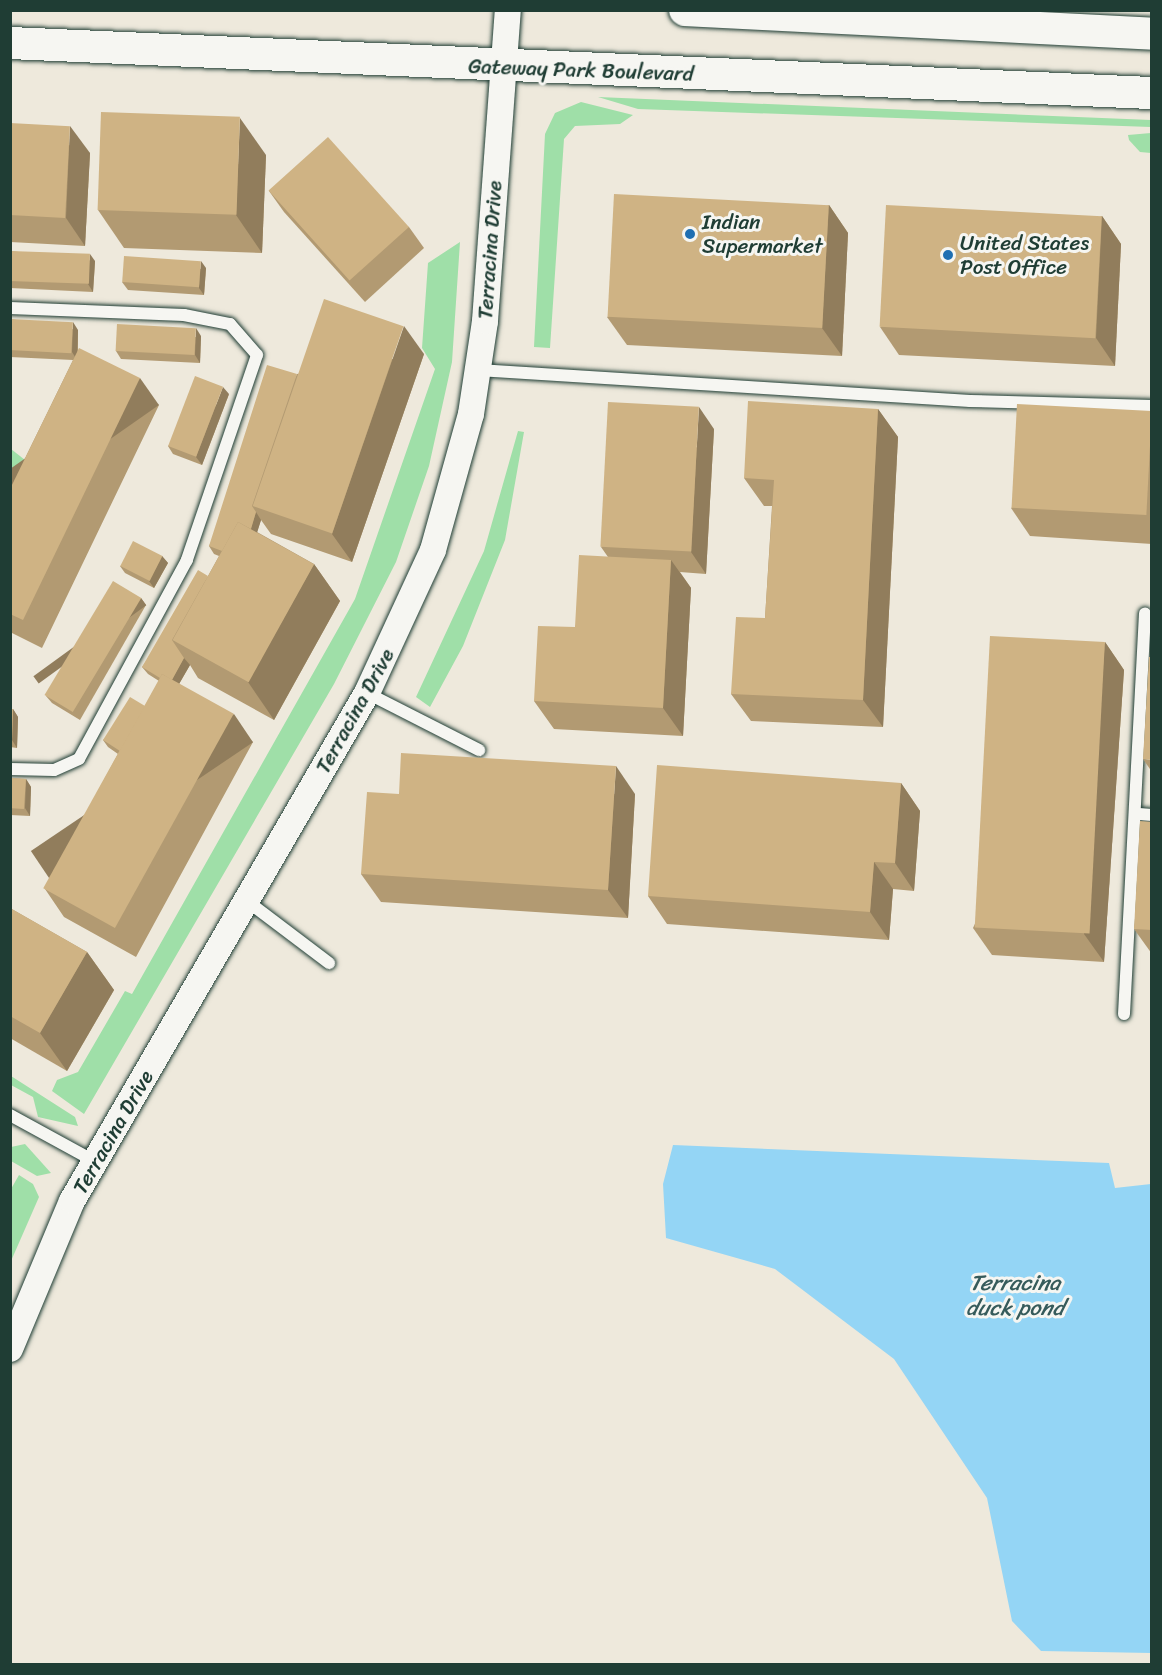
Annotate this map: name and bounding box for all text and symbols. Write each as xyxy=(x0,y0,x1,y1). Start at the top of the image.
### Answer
street label: Gateway Park Boulevard xyxy=(468,53,694,87)
street label: Terracina Drive xyxy=(473,180,507,320)
place label: Indian Supermarket xyxy=(702,209,823,259)
marker: Indian Supermarket xyxy=(683,227,697,241)
place label: United States Post Office xyxy=(960,230,1089,280)
marker: United States Post Office xyxy=(941,248,955,262)
street label: Terracina Drive xyxy=(310,644,400,778)
street label: Terracina Drive xyxy=(67,1065,159,1199)
water label: Terracina duck pond xyxy=(966,1269,1064,1320)

